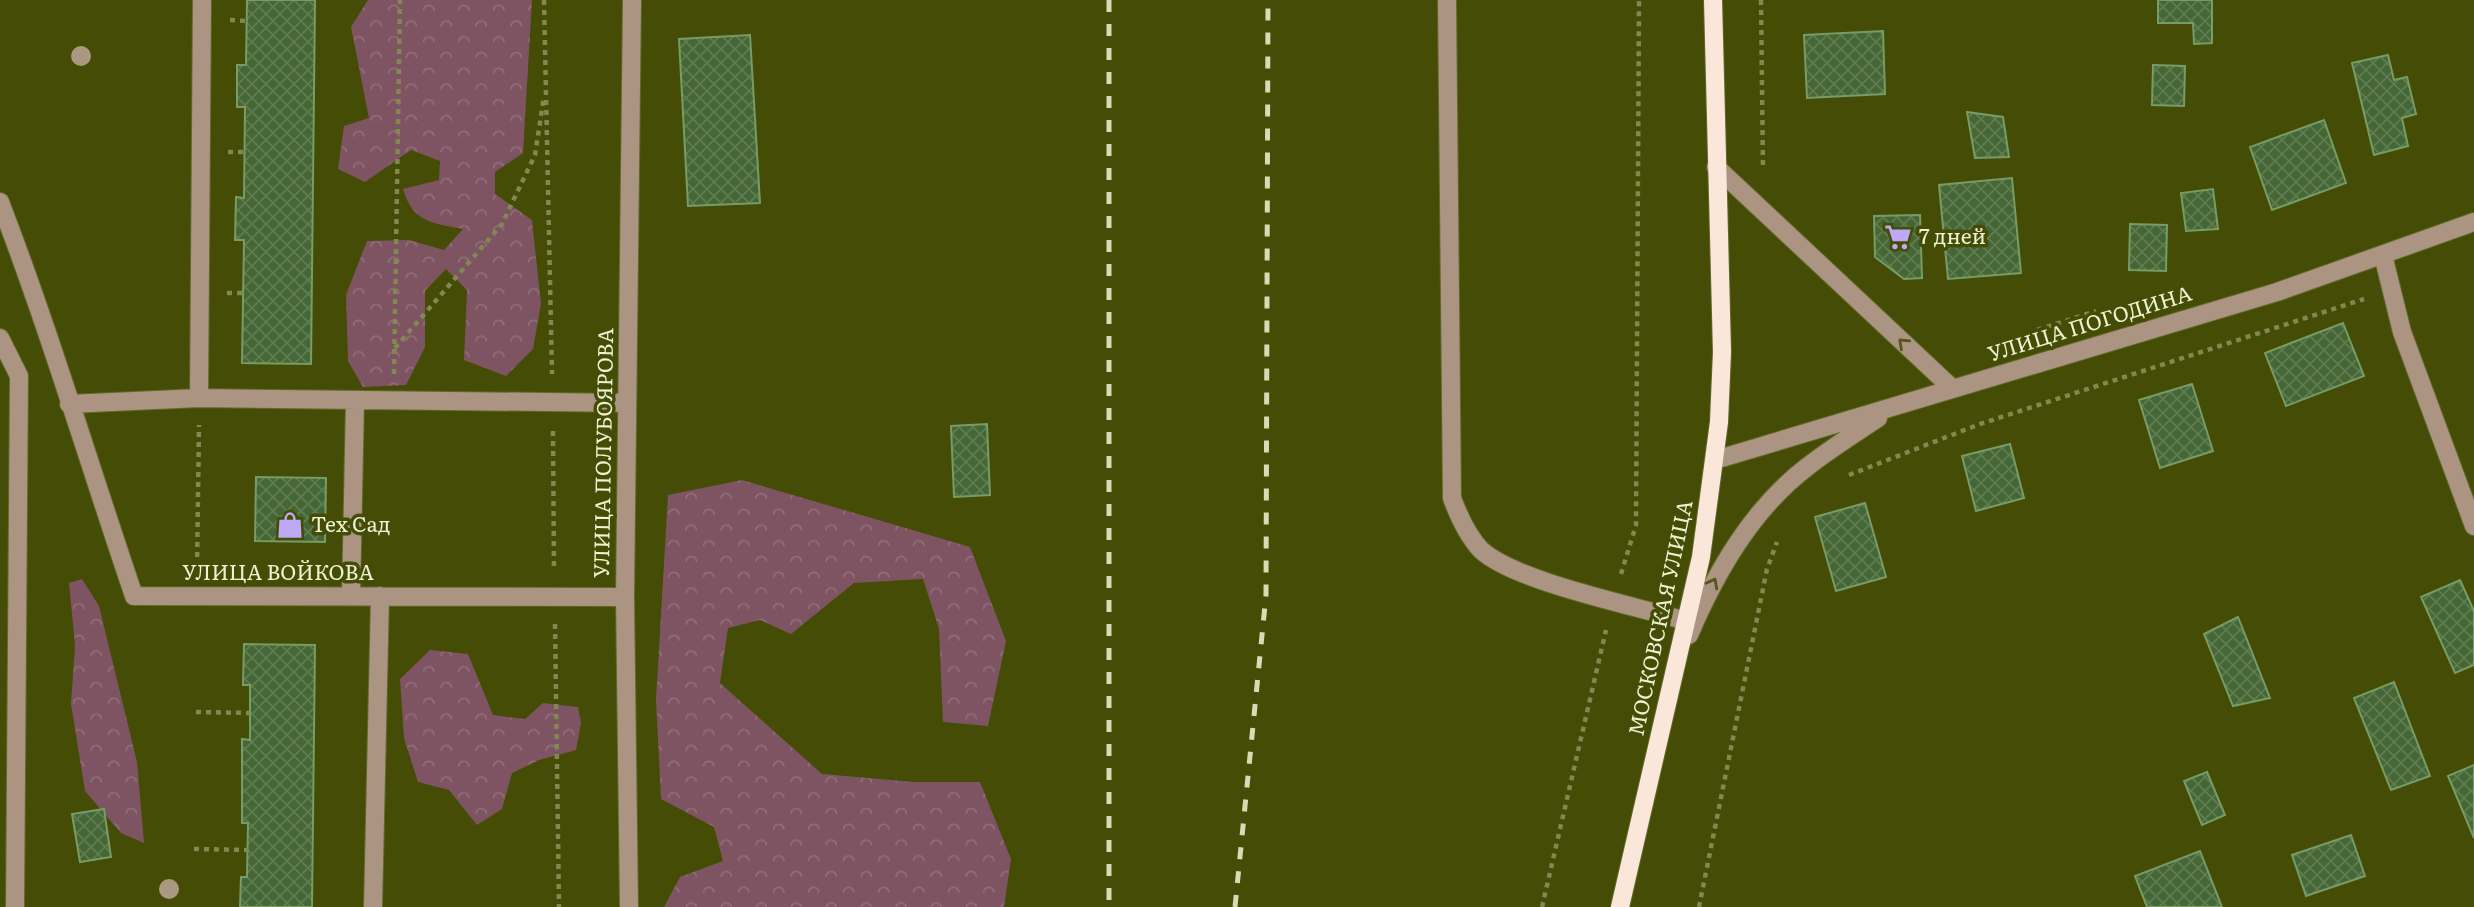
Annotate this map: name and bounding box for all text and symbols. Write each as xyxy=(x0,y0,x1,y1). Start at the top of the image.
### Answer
place label: 7 дней xyxy=(1919,219,1986,250)
supermarket icon: 7 дней xyxy=(1883,222,1913,252)
street label: УЛИЦА ПОГОДИНА xyxy=(1983,276,2196,367)
street label: УЛИЦА ПОЛУБОЯРОВА xyxy=(584,327,619,578)
one-way arrow xyxy=(1898,338,1911,351)
street label: МОСКОВСКАЯ УЛИЦА xyxy=(1618,496,1699,738)
place label: Тех Сад xyxy=(311,507,391,538)
shop icon: Тех Сад xyxy=(275,510,305,540)
street label: УЛИЦА ВОЙКОВА xyxy=(182,555,374,586)
one-way arrow xyxy=(1705,577,1718,590)

